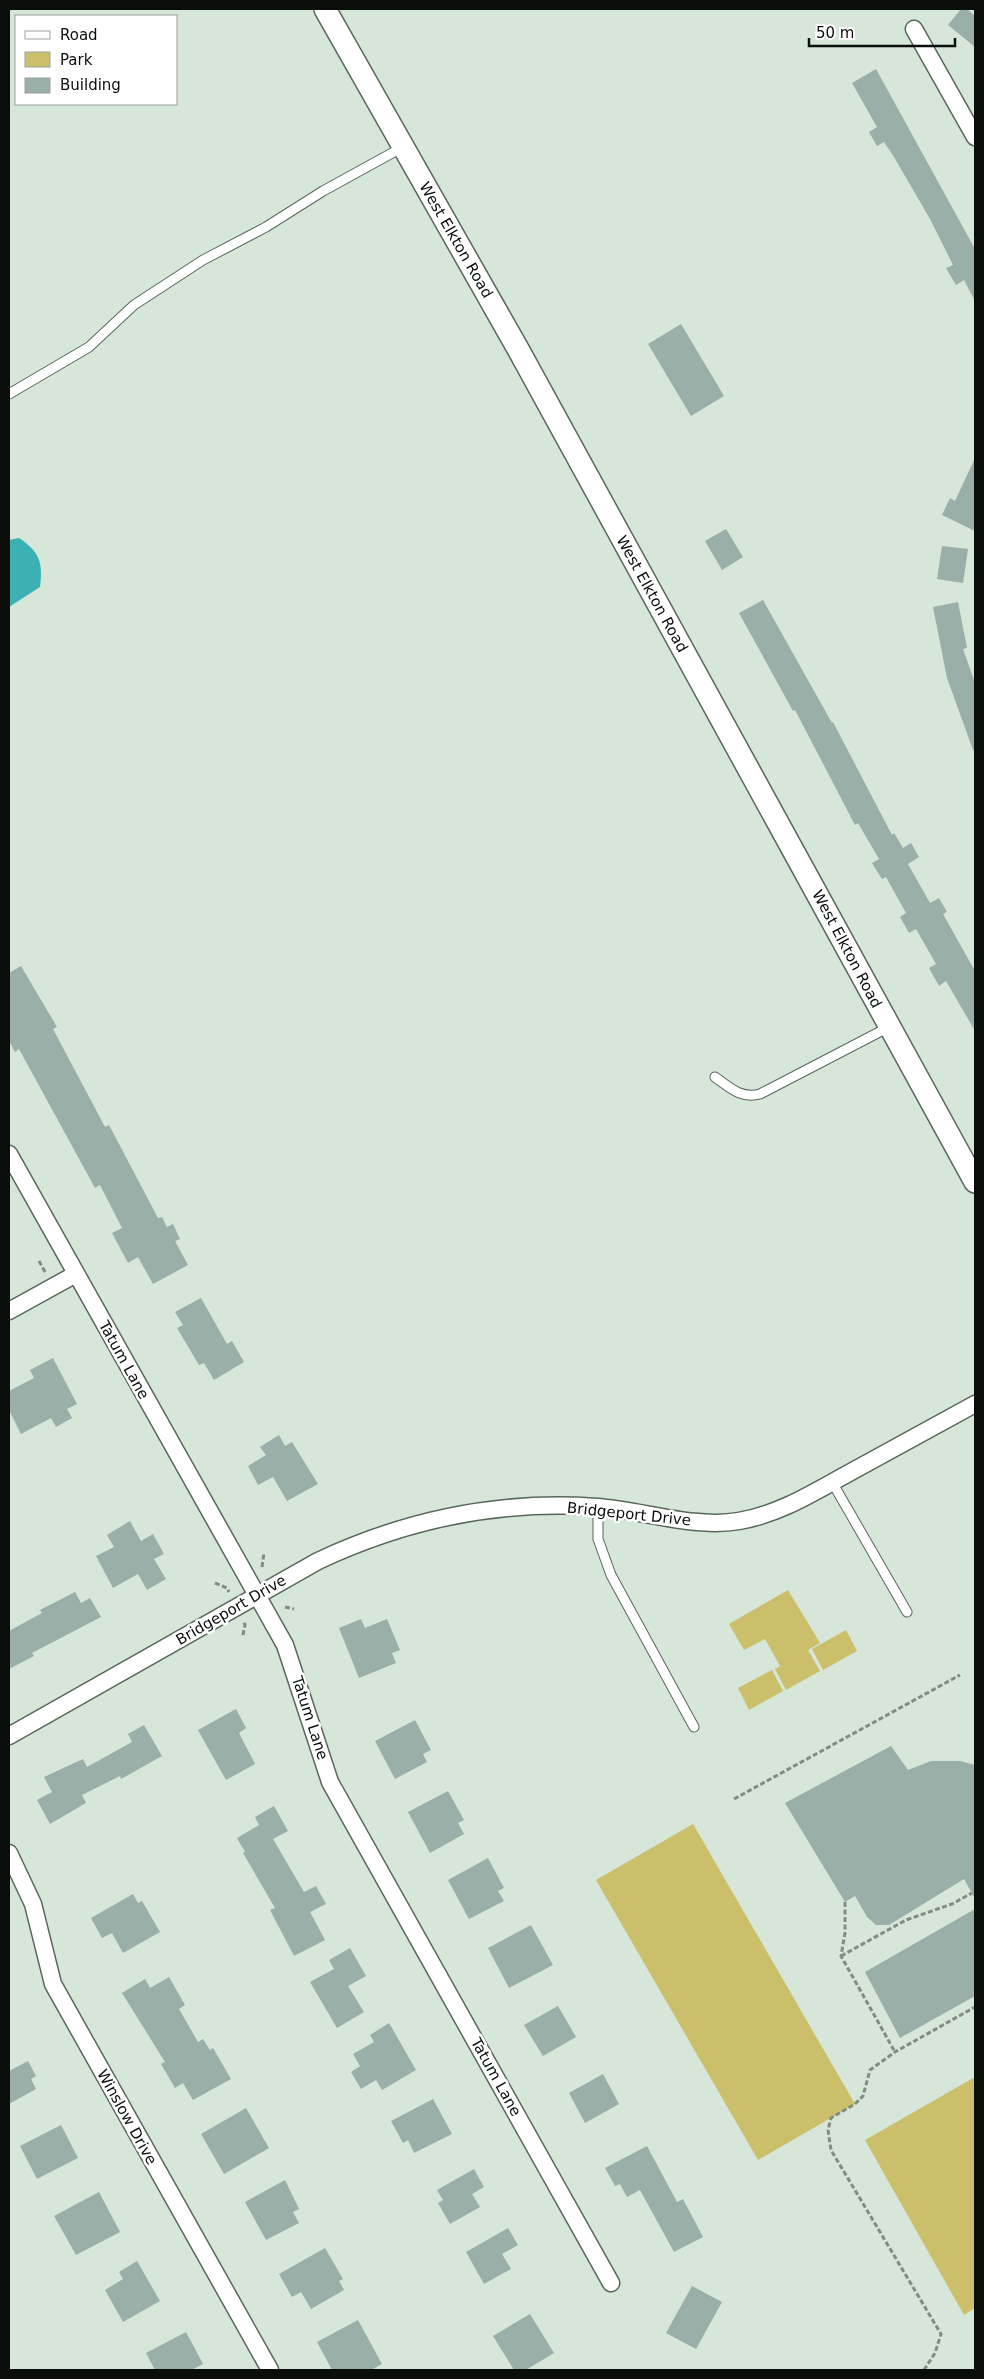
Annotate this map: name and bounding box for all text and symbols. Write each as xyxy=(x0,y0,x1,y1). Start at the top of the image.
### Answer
legend xyxy=(15,15,178,105)
scale bar xyxy=(809,15,955,47)
text: 50 m xyxy=(816,24,854,42)
text: Road xyxy=(60,26,98,44)
text: Park xyxy=(60,51,93,69)
text: Building xyxy=(60,76,121,94)
street label: West Elkton Road xyxy=(415,179,497,301)
street label: West Elkton Road xyxy=(612,532,692,656)
street label: West Elkton Road xyxy=(808,887,886,1011)
street label: Tatum Lane xyxy=(95,1317,153,1402)
street label: Bridgeport Drive xyxy=(566,1499,692,1529)
street label: Bridgeport Drive xyxy=(173,1571,289,1649)
street label: Tatum Lane xyxy=(288,1673,332,1762)
street label: Tatum Lane xyxy=(467,2034,525,2119)
street label: Winslow Drive xyxy=(93,2066,161,2168)

